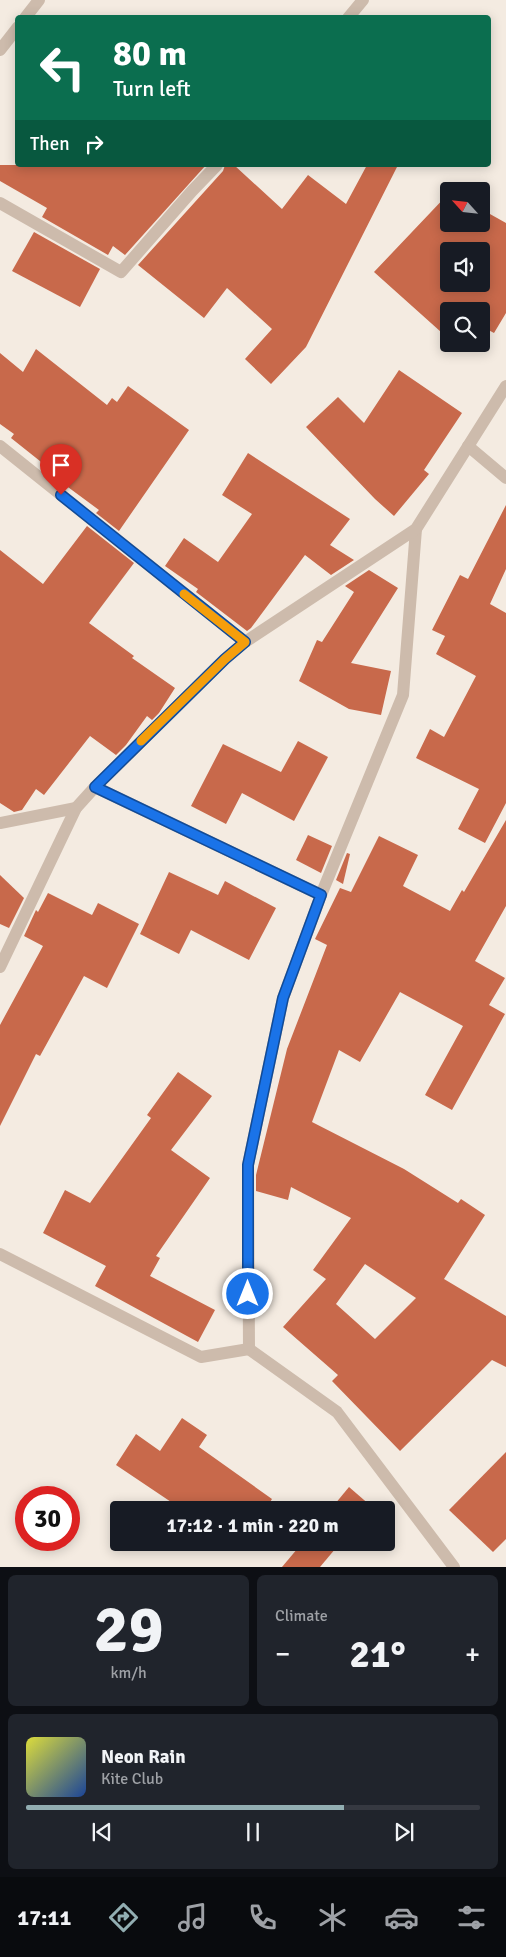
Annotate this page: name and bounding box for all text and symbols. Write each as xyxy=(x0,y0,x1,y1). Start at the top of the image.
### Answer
text: 80 m xyxy=(113,32,187,75)
icon: left xyxy=(30,35,95,100)
text: Turn left xyxy=(113,75,191,102)
icon: right xyxy=(80,130,108,158)
text: Then xyxy=(30,132,70,156)
north arrow xyxy=(440,182,490,232)
map controls xyxy=(440,182,490,352)
button: sound xyxy=(440,242,490,292)
button: search xyxy=(440,302,490,352)
pin xyxy=(40,444,82,495)
icon: arrive xyxy=(47,451,75,479)
position arrow xyxy=(221,1267,273,1319)
speed limit sign: 30 xyxy=(15,1486,80,1551)
text: 17:12 · 1 min · 220 m xyxy=(166,1514,339,1538)
text: 29 xyxy=(93,1590,164,1670)
text: Climate xyxy=(275,1606,328,1626)
text: 21° xyxy=(349,1631,406,1678)
text: − xyxy=(275,1637,290,1671)
text: + xyxy=(465,1637,480,1671)
text: km/h xyxy=(110,1663,147,1683)
text: Neon Rain xyxy=(101,1745,186,1769)
text: Kite Club xyxy=(101,1769,163,1789)
icon: previous xyxy=(88,1818,116,1846)
icon: pause xyxy=(239,1818,267,1846)
icon: next xyxy=(390,1818,418,1846)
icon: directions xyxy=(106,1900,141,1935)
icon: music xyxy=(175,1900,210,1935)
icon: phone xyxy=(245,1900,280,1935)
icon: climate xyxy=(315,1900,350,1935)
icon: car xyxy=(384,1900,419,1935)
icon: filters xyxy=(454,1900,489,1935)
text: 17:11 xyxy=(17,1904,71,1931)

